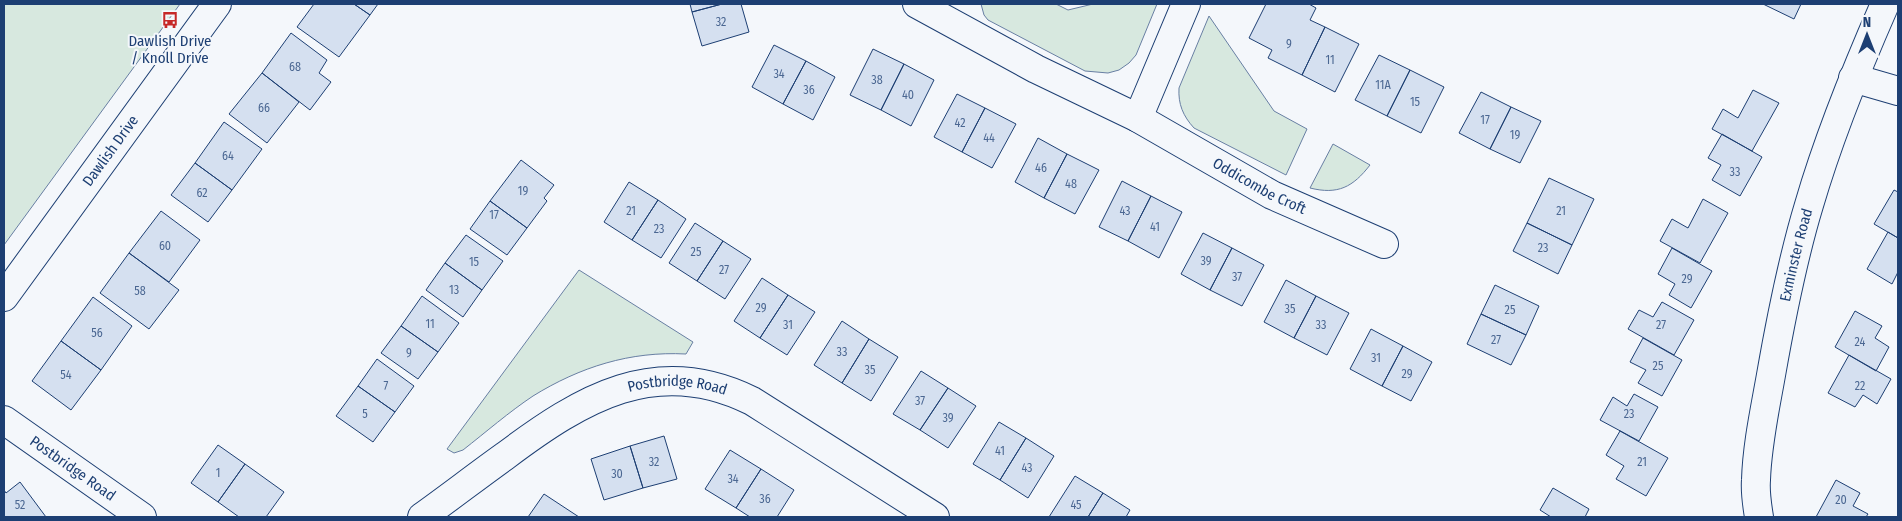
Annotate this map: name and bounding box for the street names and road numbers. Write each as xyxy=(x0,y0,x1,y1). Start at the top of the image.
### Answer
street label: Dawlish Drive xyxy=(79,112,142,189)
street label: Oddicombe Croft xyxy=(1209,154,1309,218)
street label: Exminster Road xyxy=(1776,206,1816,303)
street label: Postbridge Road xyxy=(626,372,730,399)
street label: Postbridge Road xyxy=(26,432,119,505)

